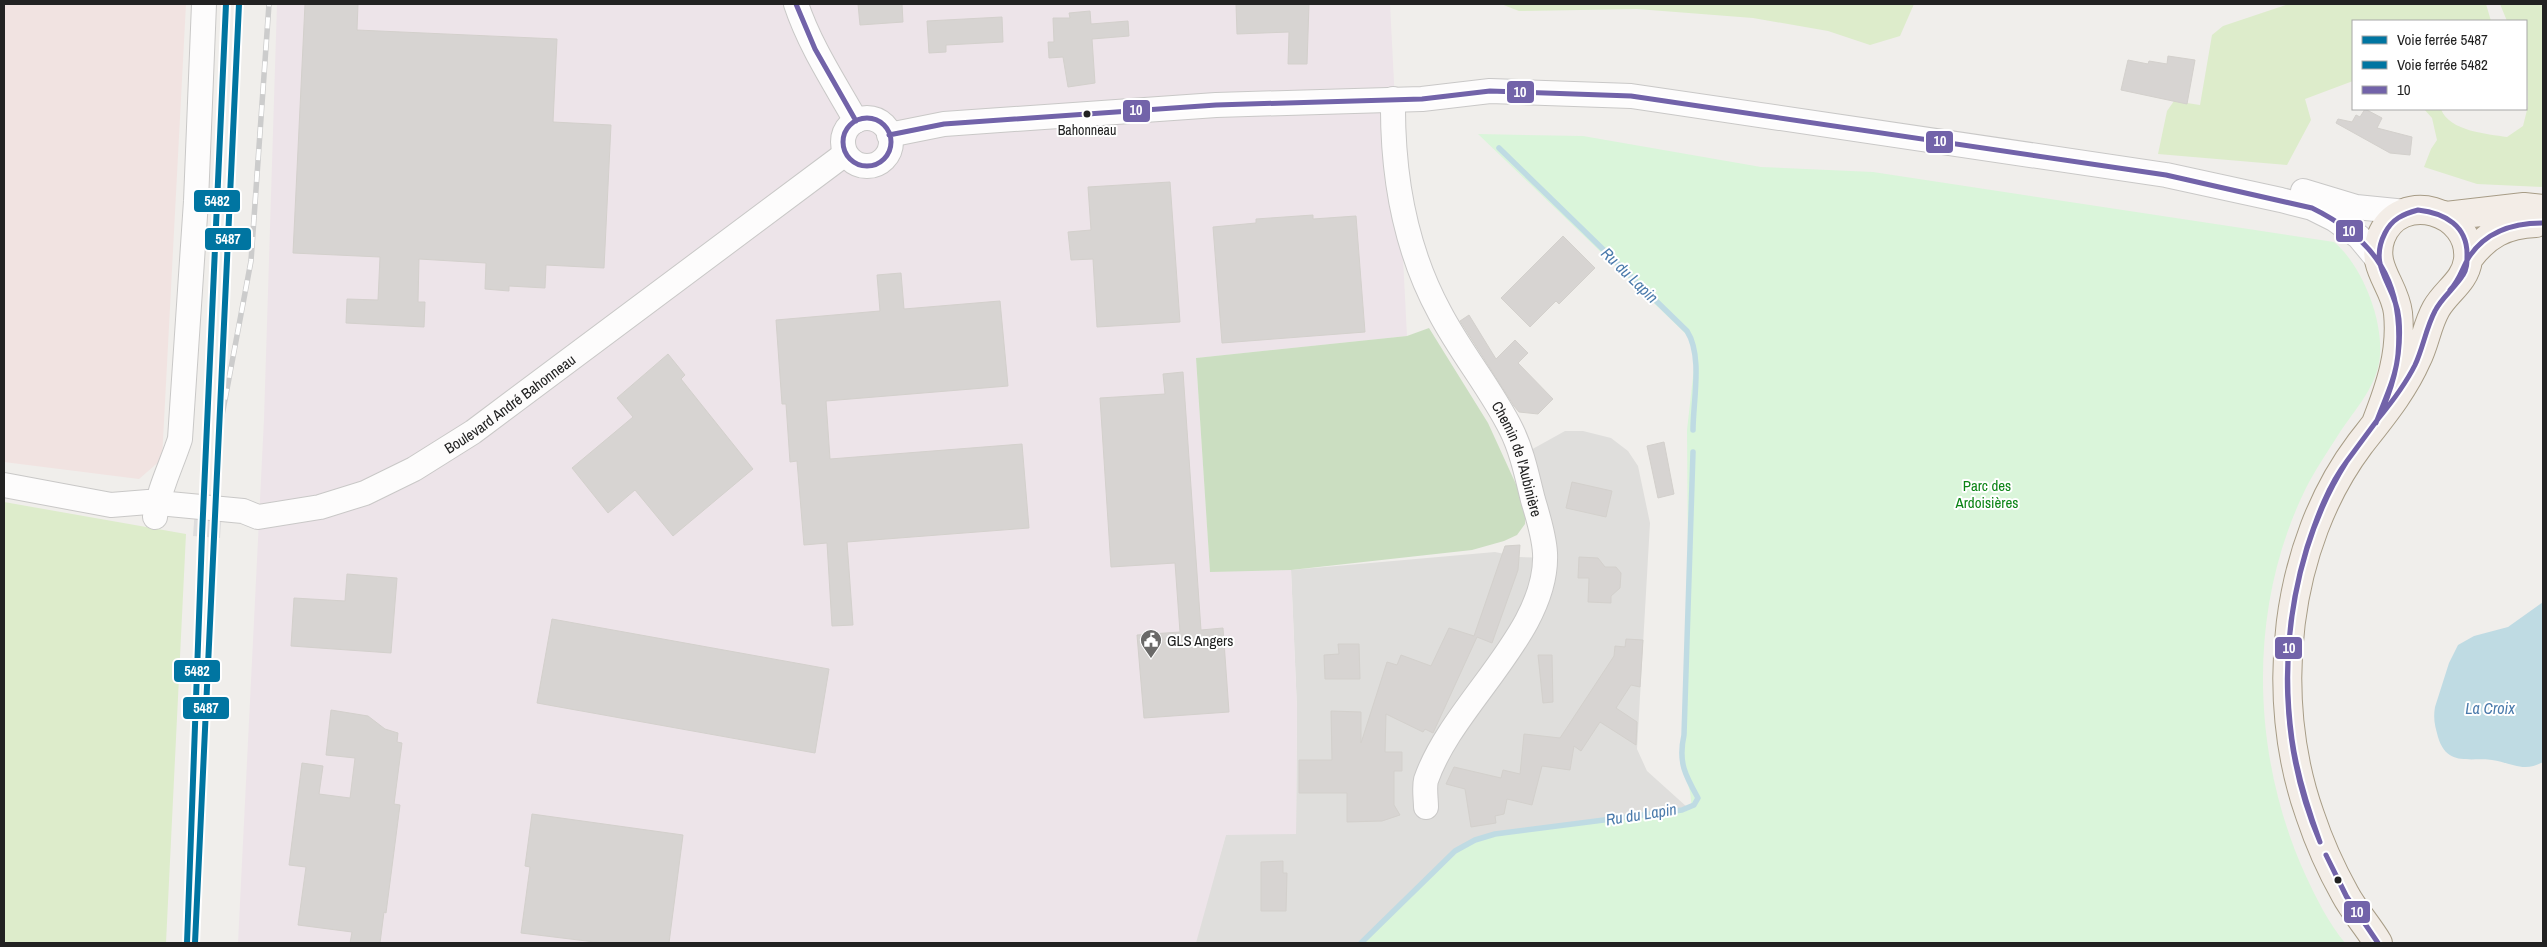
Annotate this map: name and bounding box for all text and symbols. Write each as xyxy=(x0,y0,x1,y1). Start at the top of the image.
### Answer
legend xyxy=(2352,20,2527,110)
text: Voie ferrée 5487 xyxy=(2397,29,2488,50)
text: Voie ferrée 5482 xyxy=(2397,54,2488,75)
text: 10 xyxy=(2397,79,2411,100)
line badge: 10 xyxy=(1506,80,1535,104)
text: 10 xyxy=(1514,83,1526,101)
line badge: 10 xyxy=(1122,99,1151,123)
text: 10 xyxy=(1130,101,1142,119)
marker: Bahonneau xyxy=(1082,109,1092,119)
place label: Bahonneau xyxy=(1058,121,1116,139)
line badge: 10 xyxy=(1925,130,1954,154)
text: 10 xyxy=(1934,132,1946,150)
line badge: 5482 xyxy=(193,189,241,213)
text: 5482 xyxy=(204,192,230,210)
line badge: 10 xyxy=(2335,219,2364,243)
text: 10 xyxy=(2343,222,2355,240)
line badge: 5487 xyxy=(204,227,252,251)
text: 5487 xyxy=(215,230,241,248)
water label: Ru du Lapin xyxy=(1597,242,1663,308)
street label: Boulevard André Bahonneau xyxy=(440,349,579,458)
street label: Chemin de l'Aubinière xyxy=(1487,397,1548,519)
park label: Parc des Ardoisières xyxy=(1955,475,2018,513)
public building icon: GLS Angers xyxy=(1139,628,1163,659)
place label: GLS Angers xyxy=(1167,630,1233,651)
line badge: 10 xyxy=(2274,636,2303,660)
text: 10 xyxy=(2283,639,2295,657)
line badge: 5482 xyxy=(173,659,221,683)
text: 5482 xyxy=(184,662,210,680)
line badge: 5487 xyxy=(182,696,230,720)
water label: La Croix xyxy=(2465,697,2515,719)
text: 5487 xyxy=(193,699,219,717)
water label: Ru du Lapin xyxy=(1604,798,1678,830)
unlabelled marker xyxy=(2333,875,2343,885)
line badge: 10 xyxy=(2343,900,2371,924)
text: 10 xyxy=(2351,903,2363,921)

